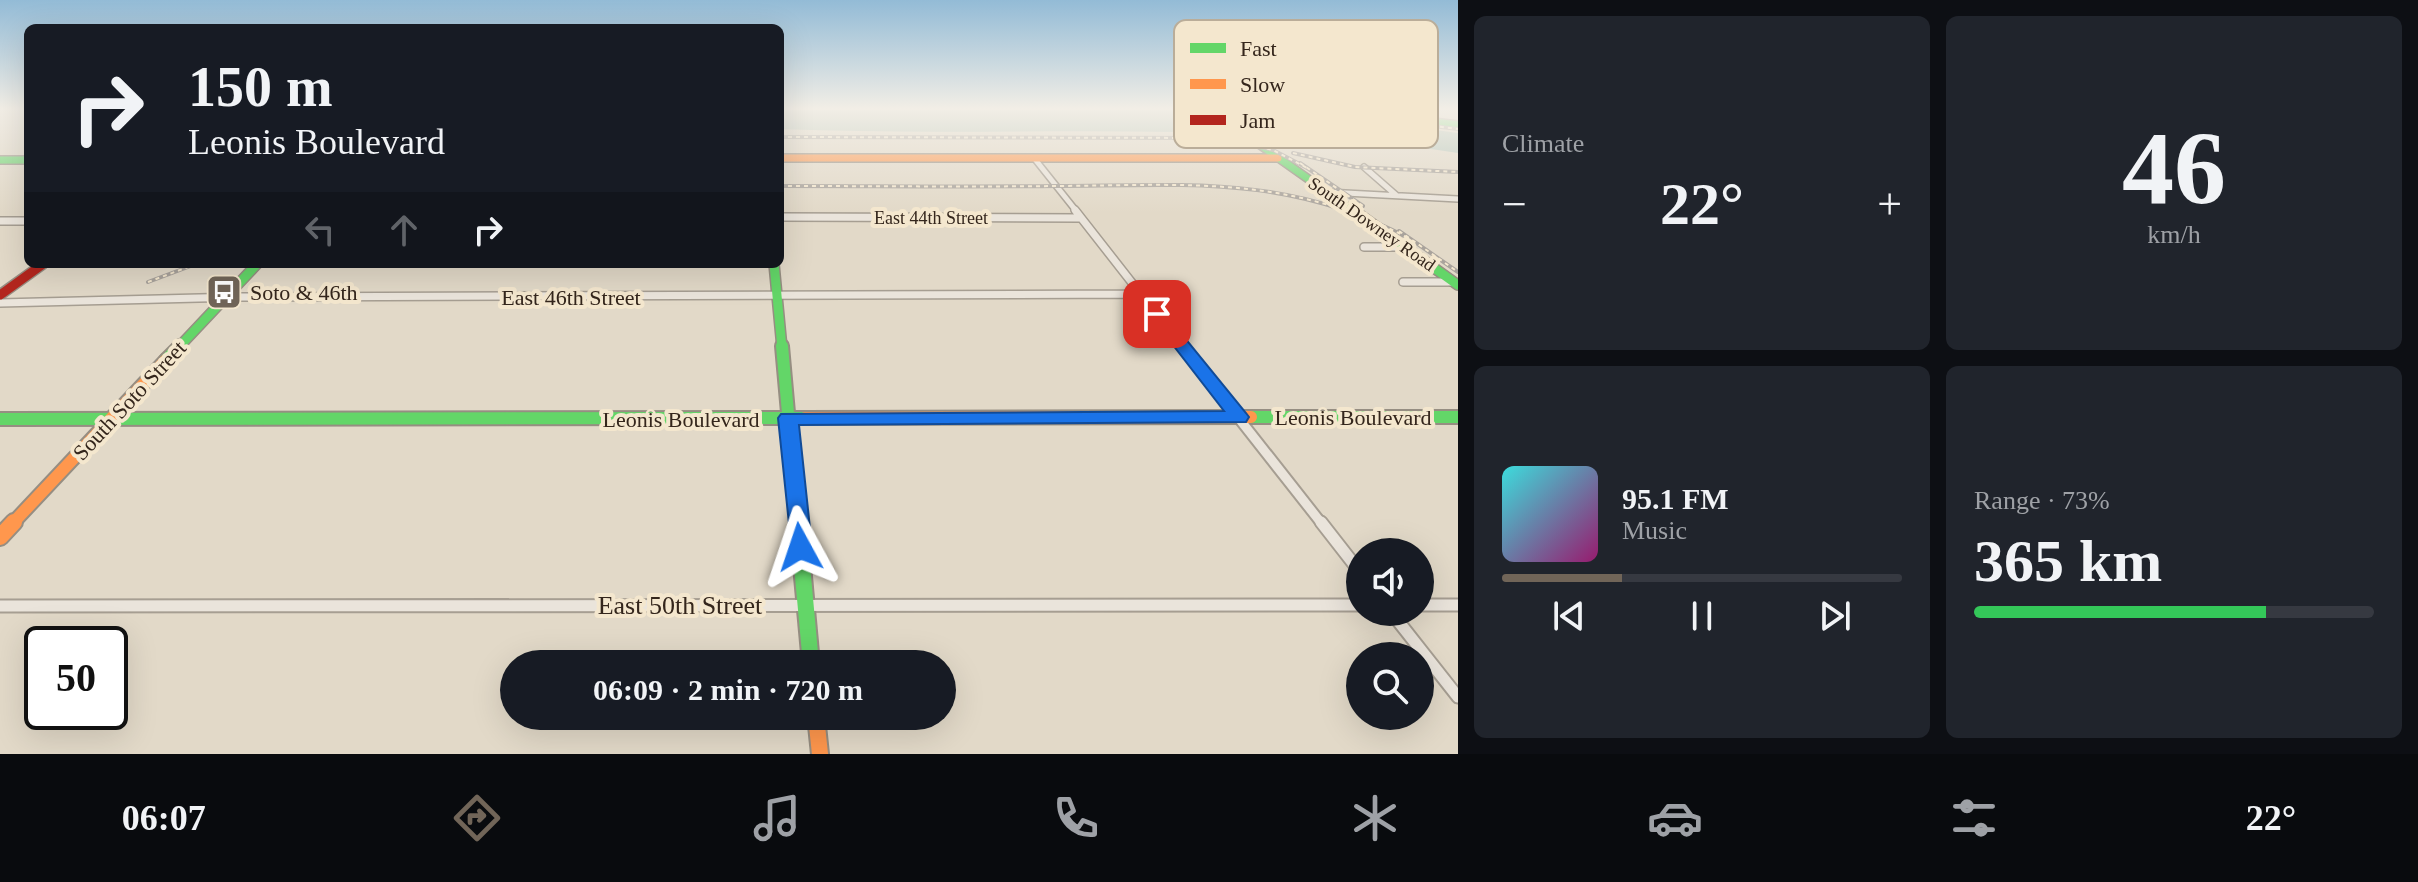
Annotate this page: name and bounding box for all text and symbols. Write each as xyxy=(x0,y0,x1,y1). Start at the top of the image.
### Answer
legend xyxy=(1174,20,1438,148)
text: Fast xyxy=(1240,36,1277,61)
icon: right xyxy=(56,56,160,160)
text: 150 m xyxy=(188,56,333,118)
text: Slow xyxy=(1240,72,1285,97)
text: Jam xyxy=(1240,108,1275,133)
text: 46 xyxy=(2122,110,2226,225)
text: Leonis Boulevard xyxy=(188,122,445,162)
text: Climate xyxy=(1502,129,1584,158)
text: 22° xyxy=(1660,171,1744,237)
street label: South Downey Road xyxy=(1305,173,1439,275)
text: − xyxy=(1502,180,1527,229)
text: + xyxy=(1877,180,1902,229)
icon: left xyxy=(298,208,342,252)
icon: ahead xyxy=(382,208,426,252)
icon: right xyxy=(466,208,510,252)
street label: East 44th Street xyxy=(874,208,988,228)
text: km/h xyxy=(2147,220,2201,249)
bus stop icon: Soto & 46th xyxy=(205,273,243,311)
place label: Soto & 46th xyxy=(250,280,358,305)
pin xyxy=(1123,280,1191,348)
street label: East 46th Street xyxy=(501,285,641,310)
icon: arrive xyxy=(1135,292,1179,336)
street label: South Soto Street xyxy=(68,335,191,465)
street label: Leonis Boulevard xyxy=(1274,405,1432,430)
street label: Leonis Boulevard xyxy=(602,407,760,432)
text: 95.1 FM xyxy=(1622,482,1729,515)
text: Range · 73% xyxy=(1974,486,2110,515)
position arrow xyxy=(758,505,842,589)
text: Music xyxy=(1622,516,1687,545)
text: 365 km xyxy=(1974,528,2162,594)
map controls xyxy=(1346,538,1434,730)
button: sound xyxy=(1346,538,1434,626)
street label: East 50th Street xyxy=(598,591,763,620)
icon: previous xyxy=(1547,594,1591,638)
icon: pause xyxy=(1680,594,1724,638)
icon: next xyxy=(1813,594,1857,638)
speed limit sign: 50 xyxy=(24,626,128,730)
button: search xyxy=(1346,642,1434,730)
text: 06:09 · 2 min · 720 m xyxy=(593,673,863,706)
icon: directions xyxy=(449,790,505,846)
icon: music xyxy=(749,790,805,846)
icon: phone xyxy=(1048,790,1104,846)
icon: climate xyxy=(1347,790,1403,846)
icon: car xyxy=(1647,790,1703,846)
icon: filters xyxy=(1946,790,2002,846)
text: 06:07 xyxy=(122,798,206,838)
text: 22° xyxy=(2246,798,2296,838)

